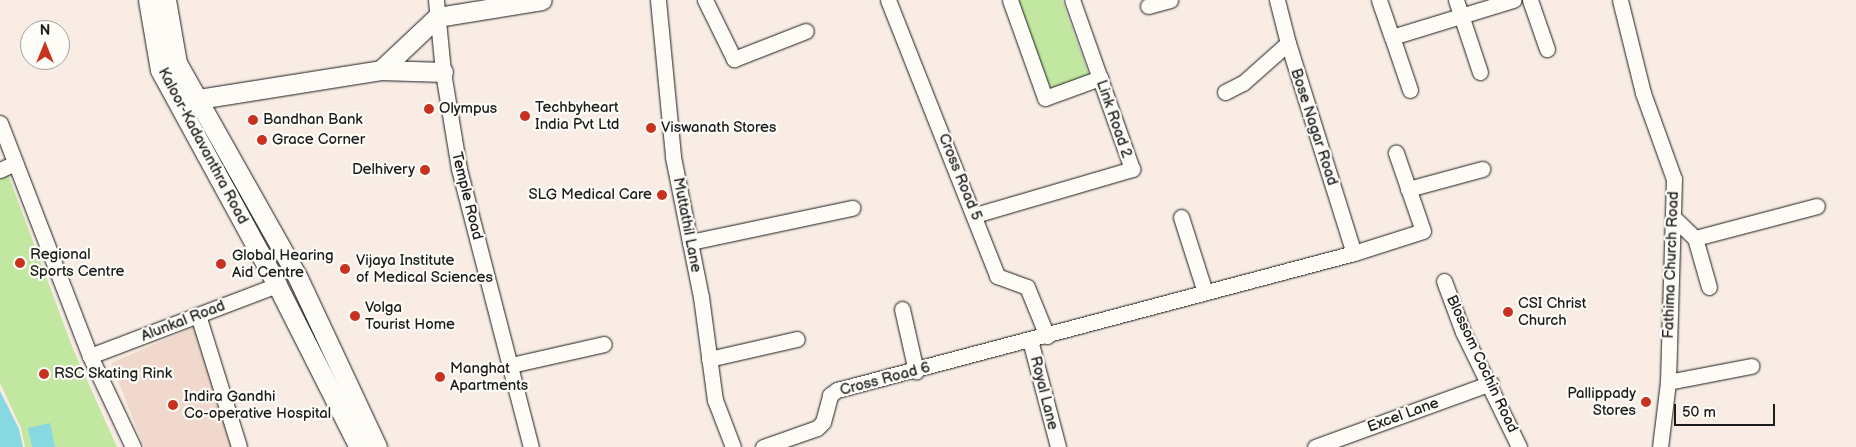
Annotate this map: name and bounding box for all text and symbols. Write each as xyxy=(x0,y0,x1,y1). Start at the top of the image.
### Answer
north arrow xyxy=(20,20,70,70)
text: N xyxy=(40,22,50,39)
street label: Kaloor-Kadavanthra Road xyxy=(154,65,252,227)
street label: Bose Nagar Road xyxy=(1287,66,1341,188)
street label: Link Road 2 xyxy=(1092,78,1136,160)
place label: Techbyheart India Pvt Ltd xyxy=(535,98,619,133)
place label: Olympus xyxy=(439,100,497,118)
marker: Olympus xyxy=(423,103,435,115)
marker: Techbyheart India Pvt Ltd xyxy=(519,110,531,122)
place label: Bandhan Bank xyxy=(263,111,363,129)
marker: Bandhan Bank xyxy=(247,114,259,126)
place label: Viswanath Stores xyxy=(661,119,777,137)
marker: Viswanath Stores xyxy=(645,122,657,134)
place label: Grace Corner xyxy=(272,131,365,149)
street label: Cross Road 5 xyxy=(934,131,986,223)
marker: Grace Corner xyxy=(256,134,268,146)
street label: Temple Road xyxy=(447,150,487,242)
place label: Delhivery xyxy=(352,161,415,179)
marker: Delhivery xyxy=(419,164,431,176)
street label: Muttathil Lane xyxy=(669,176,705,274)
place label: SLG Medical Care xyxy=(528,186,652,204)
marker: SLG Medical Care xyxy=(656,189,668,201)
street label: Fathima Church Road xyxy=(1659,191,1683,339)
place label: Regional Sports Centre xyxy=(30,245,124,280)
place label: Global Hearing Aid Centre xyxy=(232,246,334,281)
place label: Vijaya Institute of Medical Sciences xyxy=(356,251,493,286)
marker: Regional Sports Centre xyxy=(14,257,26,269)
marker: Global Hearing Aid Centre xyxy=(214,257,228,271)
marker: Vijaya Institute of Medical Sciences xyxy=(338,262,352,276)
street label: Blossom Cochin Road xyxy=(1442,292,1522,436)
place label: CSI Christ Church xyxy=(1518,294,1586,329)
street label: Alunkal Road xyxy=(138,297,228,345)
place label: Volga Tourist Home xyxy=(365,298,455,333)
marker: CSI Christ Church xyxy=(1502,306,1514,318)
marker: Volga Tourist Home xyxy=(349,310,361,322)
street label: Royal Lane xyxy=(1026,354,1062,432)
street label: Cross Road 6 xyxy=(838,358,932,400)
place label: Manghat Apartments xyxy=(450,359,528,394)
place label: RSC Skating Rink xyxy=(54,365,172,383)
marker: RSC Skating Rink xyxy=(38,368,50,380)
marker: Manghat Apartments xyxy=(434,371,446,383)
place label: Pallippady Stores xyxy=(1567,384,1636,419)
place label: Indira Gandhi Co-operative Hospital xyxy=(184,387,331,422)
street label: Excel Lane xyxy=(1365,394,1441,436)
scale bar xyxy=(1676,394,1777,426)
marker: Pallippady Stores xyxy=(1640,396,1652,408)
marker: Indira Gandhi Co-operative Hospital xyxy=(166,398,180,412)
text: 50 m xyxy=(1682,403,1716,422)

